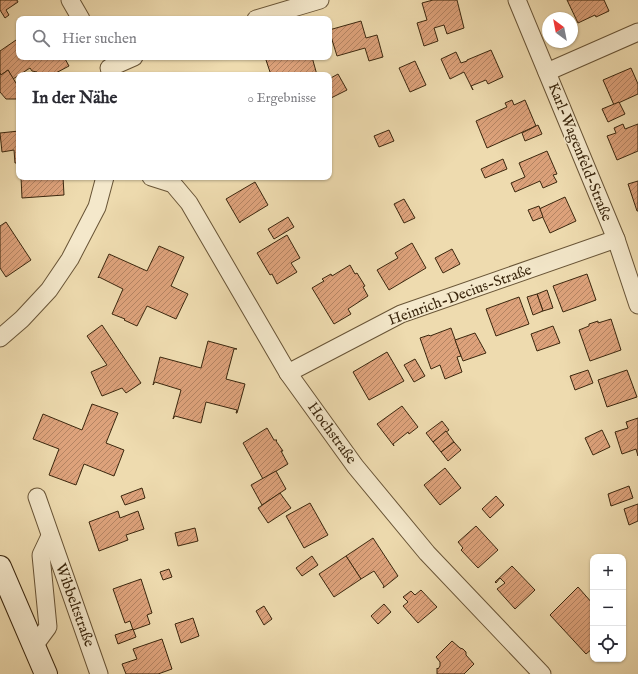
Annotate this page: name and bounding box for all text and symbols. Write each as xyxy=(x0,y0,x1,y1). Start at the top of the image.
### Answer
north arrow xyxy=(542,12,578,48)
search box xyxy=(16,16,332,60)
icon: search xyxy=(30,27,52,49)
text: Hier suchen xyxy=(62,29,137,48)
street label: Karl-Wagenfeld-Straße xyxy=(544,80,616,224)
text: In der Nähe xyxy=(32,88,117,109)
text: 0 Ergebnisse xyxy=(248,90,316,107)
street label: Heinrich-Decius-Straße xyxy=(386,260,534,330)
street label: Hochstraße xyxy=(303,398,361,468)
map controls xyxy=(590,554,626,662)
button: + xyxy=(590,554,626,590)
street label: Wibbeltstraße xyxy=(51,561,99,649)
button: − xyxy=(590,590,626,626)
button: locate xyxy=(590,626,626,662)

